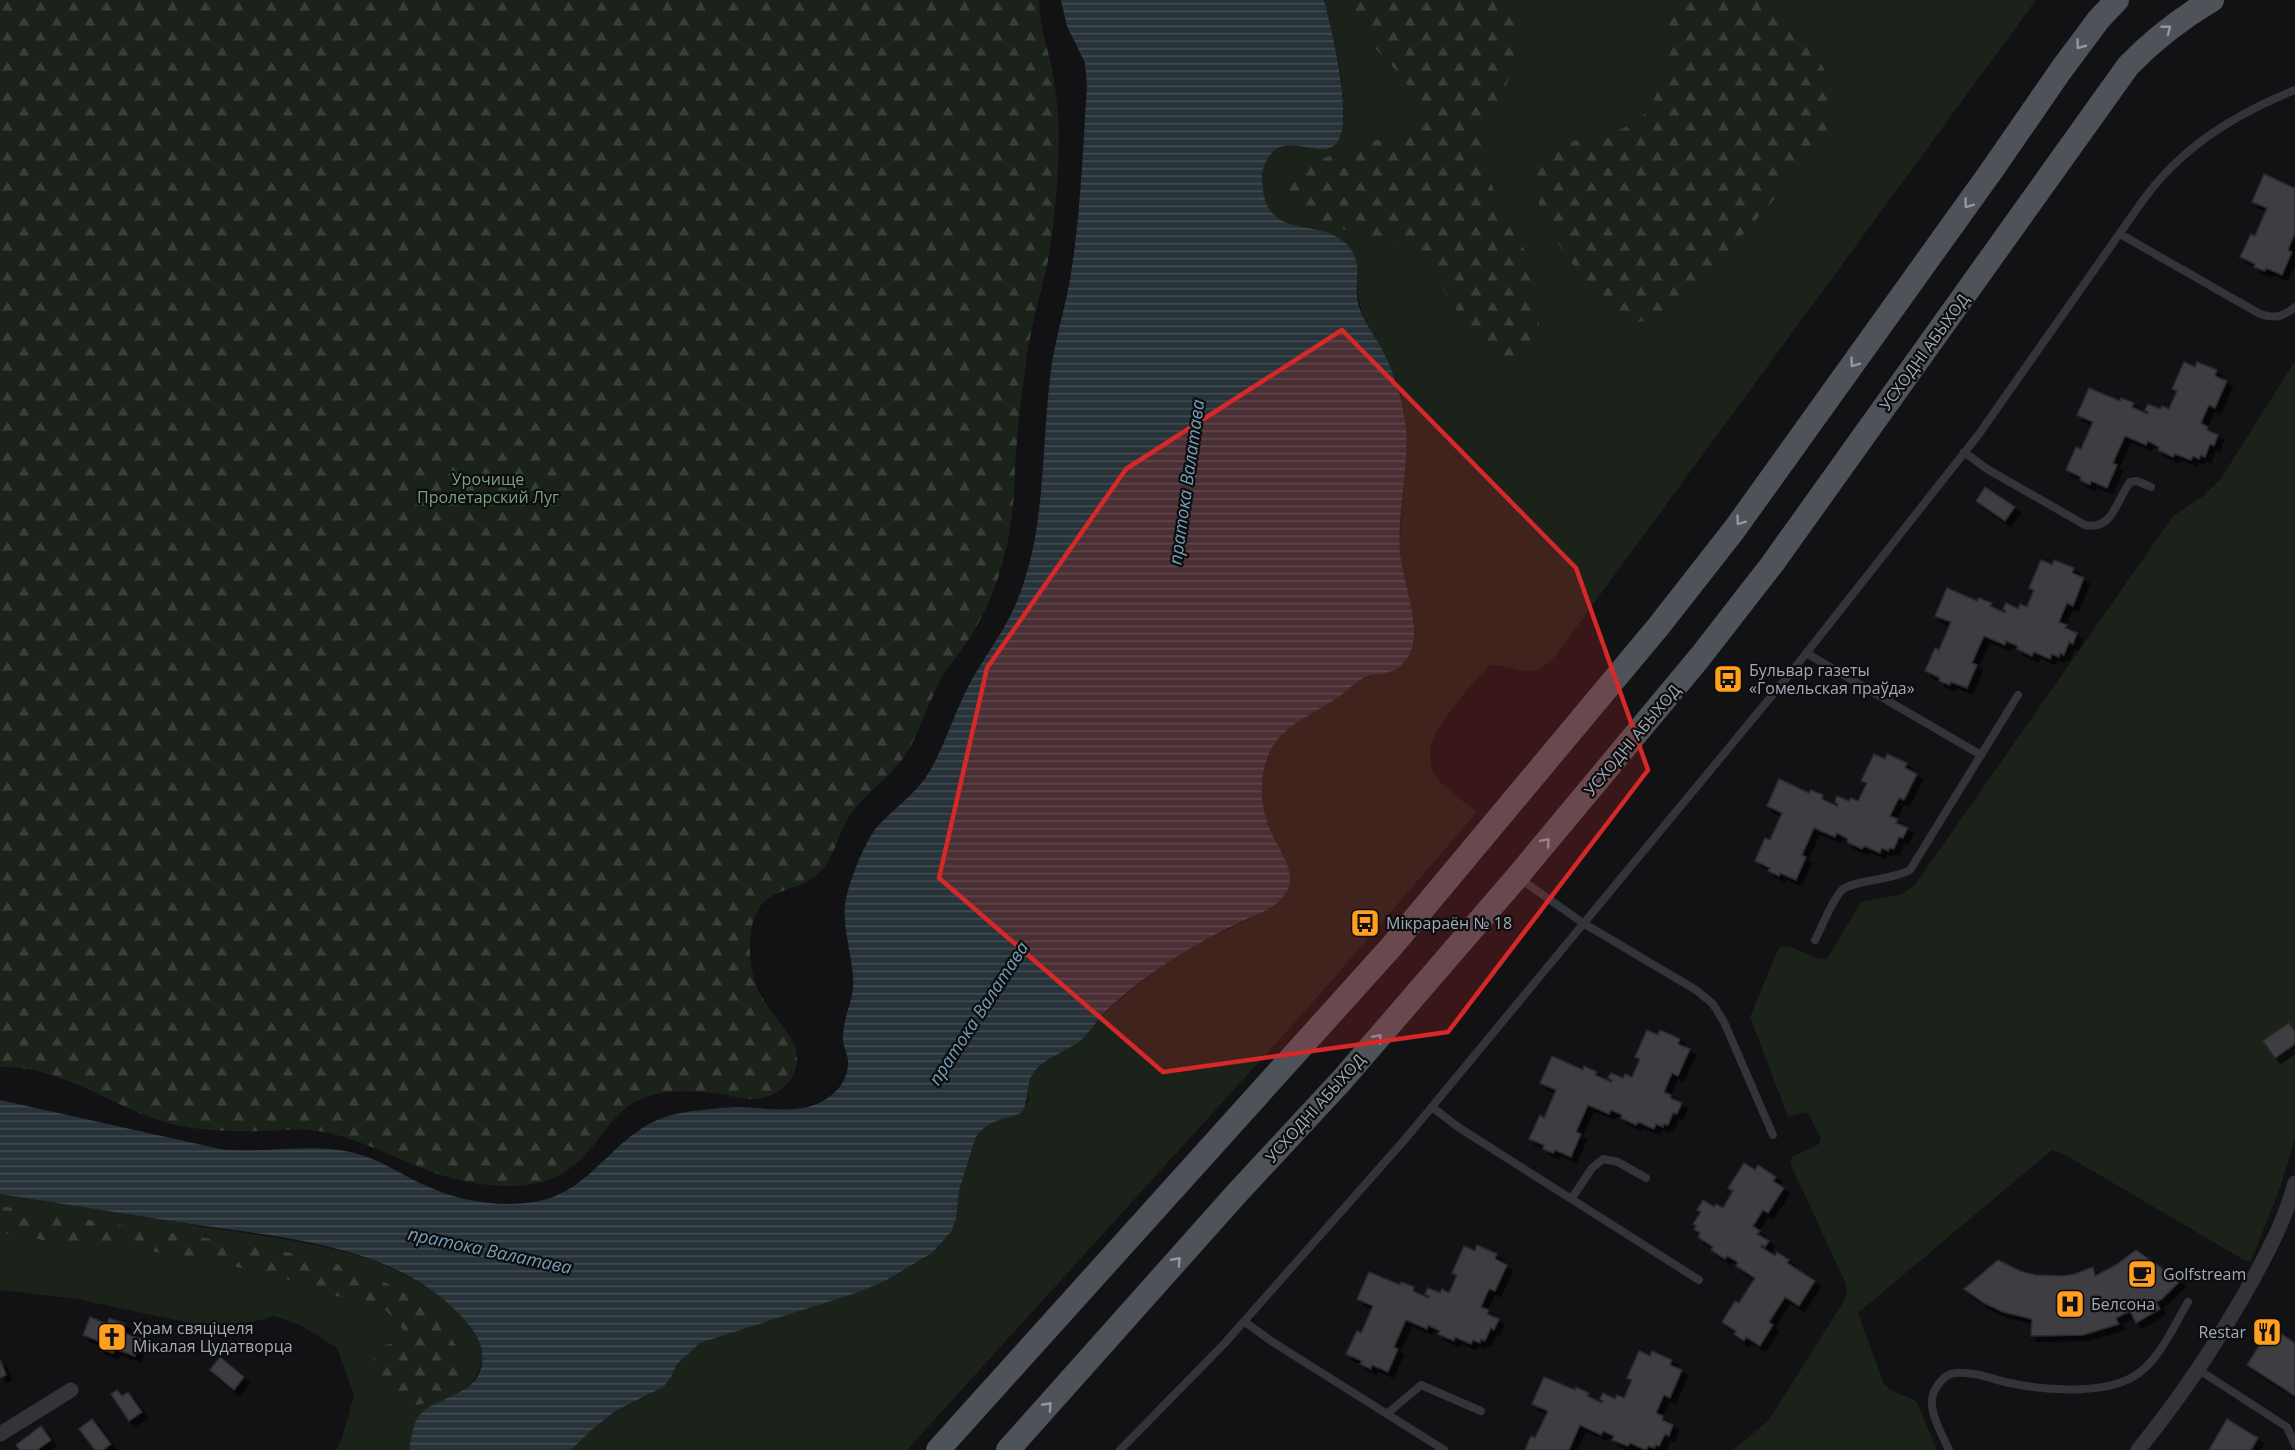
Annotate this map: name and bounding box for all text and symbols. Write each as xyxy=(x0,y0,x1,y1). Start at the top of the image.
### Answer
one-way arrow xyxy=(2161,26,2172,37)
one-way arrow xyxy=(2076,38,2087,49)
one-way arrow xyxy=(1964,198,1975,209)
street label: УСХОДНІ АБЫХОД xyxy=(1874,289,1974,415)
one-way arrow xyxy=(1850,356,1861,367)
water label: пратока Валатава xyxy=(1163,398,1209,566)
park label: Урочище Пролетарский Луг xyxy=(417,468,559,508)
one-way arrow xyxy=(1736,515,1747,526)
place label: Бульвар газеты «Гомельская праўда» xyxy=(1749,659,1915,699)
bus stop icon: Бульвар газеты «Гомельская праўда» xyxy=(1712,663,1744,695)
street label: УСХОДНІ АБЫХОД xyxy=(1579,680,1685,800)
one-way arrow xyxy=(1539,838,1550,849)
bus stop icon: Мікрараён № 18 xyxy=(1349,907,1381,939)
place label: Мікрараён № 18 xyxy=(1386,912,1512,934)
water label: пратока Валатава xyxy=(923,937,1033,1089)
one-way arrow xyxy=(1371,1034,1382,1045)
street label: УСХОДНІ АБЫХОД xyxy=(1260,1049,1370,1167)
water label: пратока Валатава xyxy=(406,1221,574,1279)
one-way arrow xyxy=(1170,1257,1181,1268)
cafe icon: Golfstream xyxy=(2126,1258,2158,1290)
place label: Golfstream xyxy=(2163,1263,2246,1285)
hospital icon: Белсона xyxy=(2054,1288,2086,1320)
place label: Белсона xyxy=(2091,1293,2155,1315)
restaurant icon: Restar xyxy=(2251,1316,2283,1348)
place label: Храм свяціцеля Мікалая Цудатворца xyxy=(133,1317,293,1357)
church icon: Храм свяціцеля Мікалая Цудатворца xyxy=(96,1321,128,1353)
place label: Restar xyxy=(2198,1321,2246,1343)
one-way arrow xyxy=(1040,1402,1051,1413)

